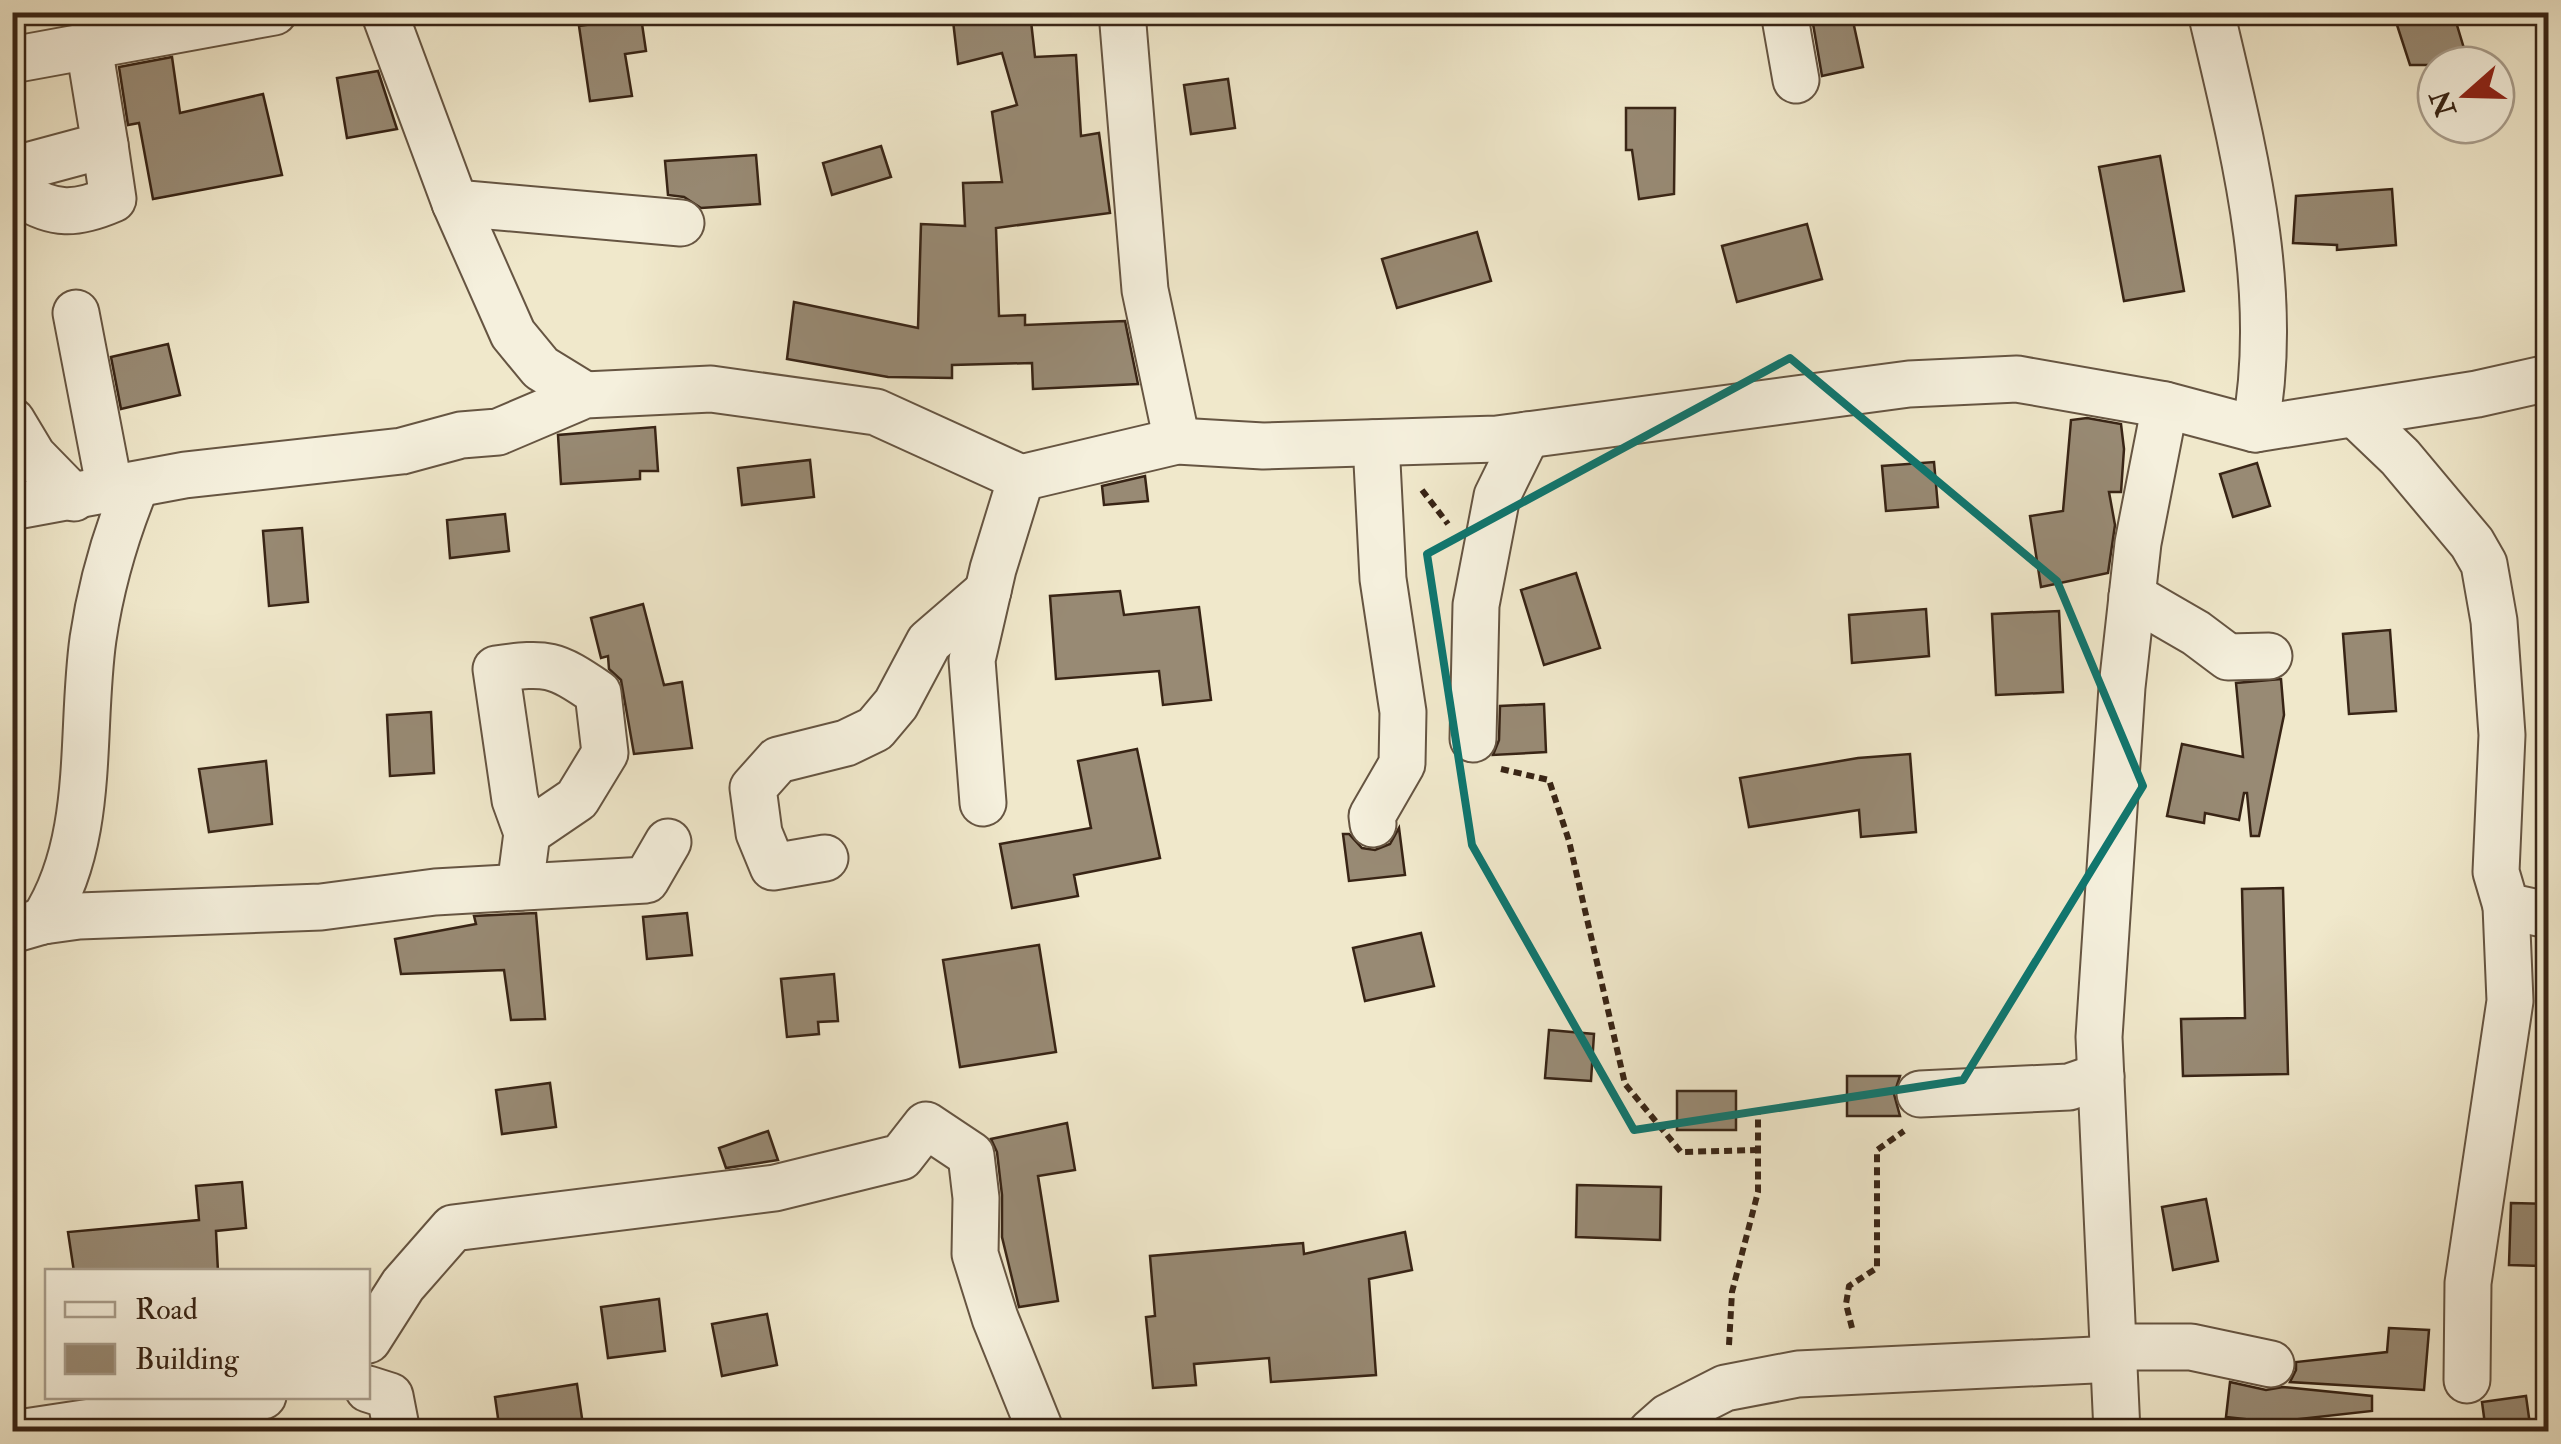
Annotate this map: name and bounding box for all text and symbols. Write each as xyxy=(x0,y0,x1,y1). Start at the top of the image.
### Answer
north arrow xyxy=(2416,45,2516,145)
text: N xyxy=(2423,84,2465,122)
legend xyxy=(45,1269,370,1399)
text: Road xyxy=(135,1291,198,1328)
text: Building xyxy=(135,1341,240,1378)

